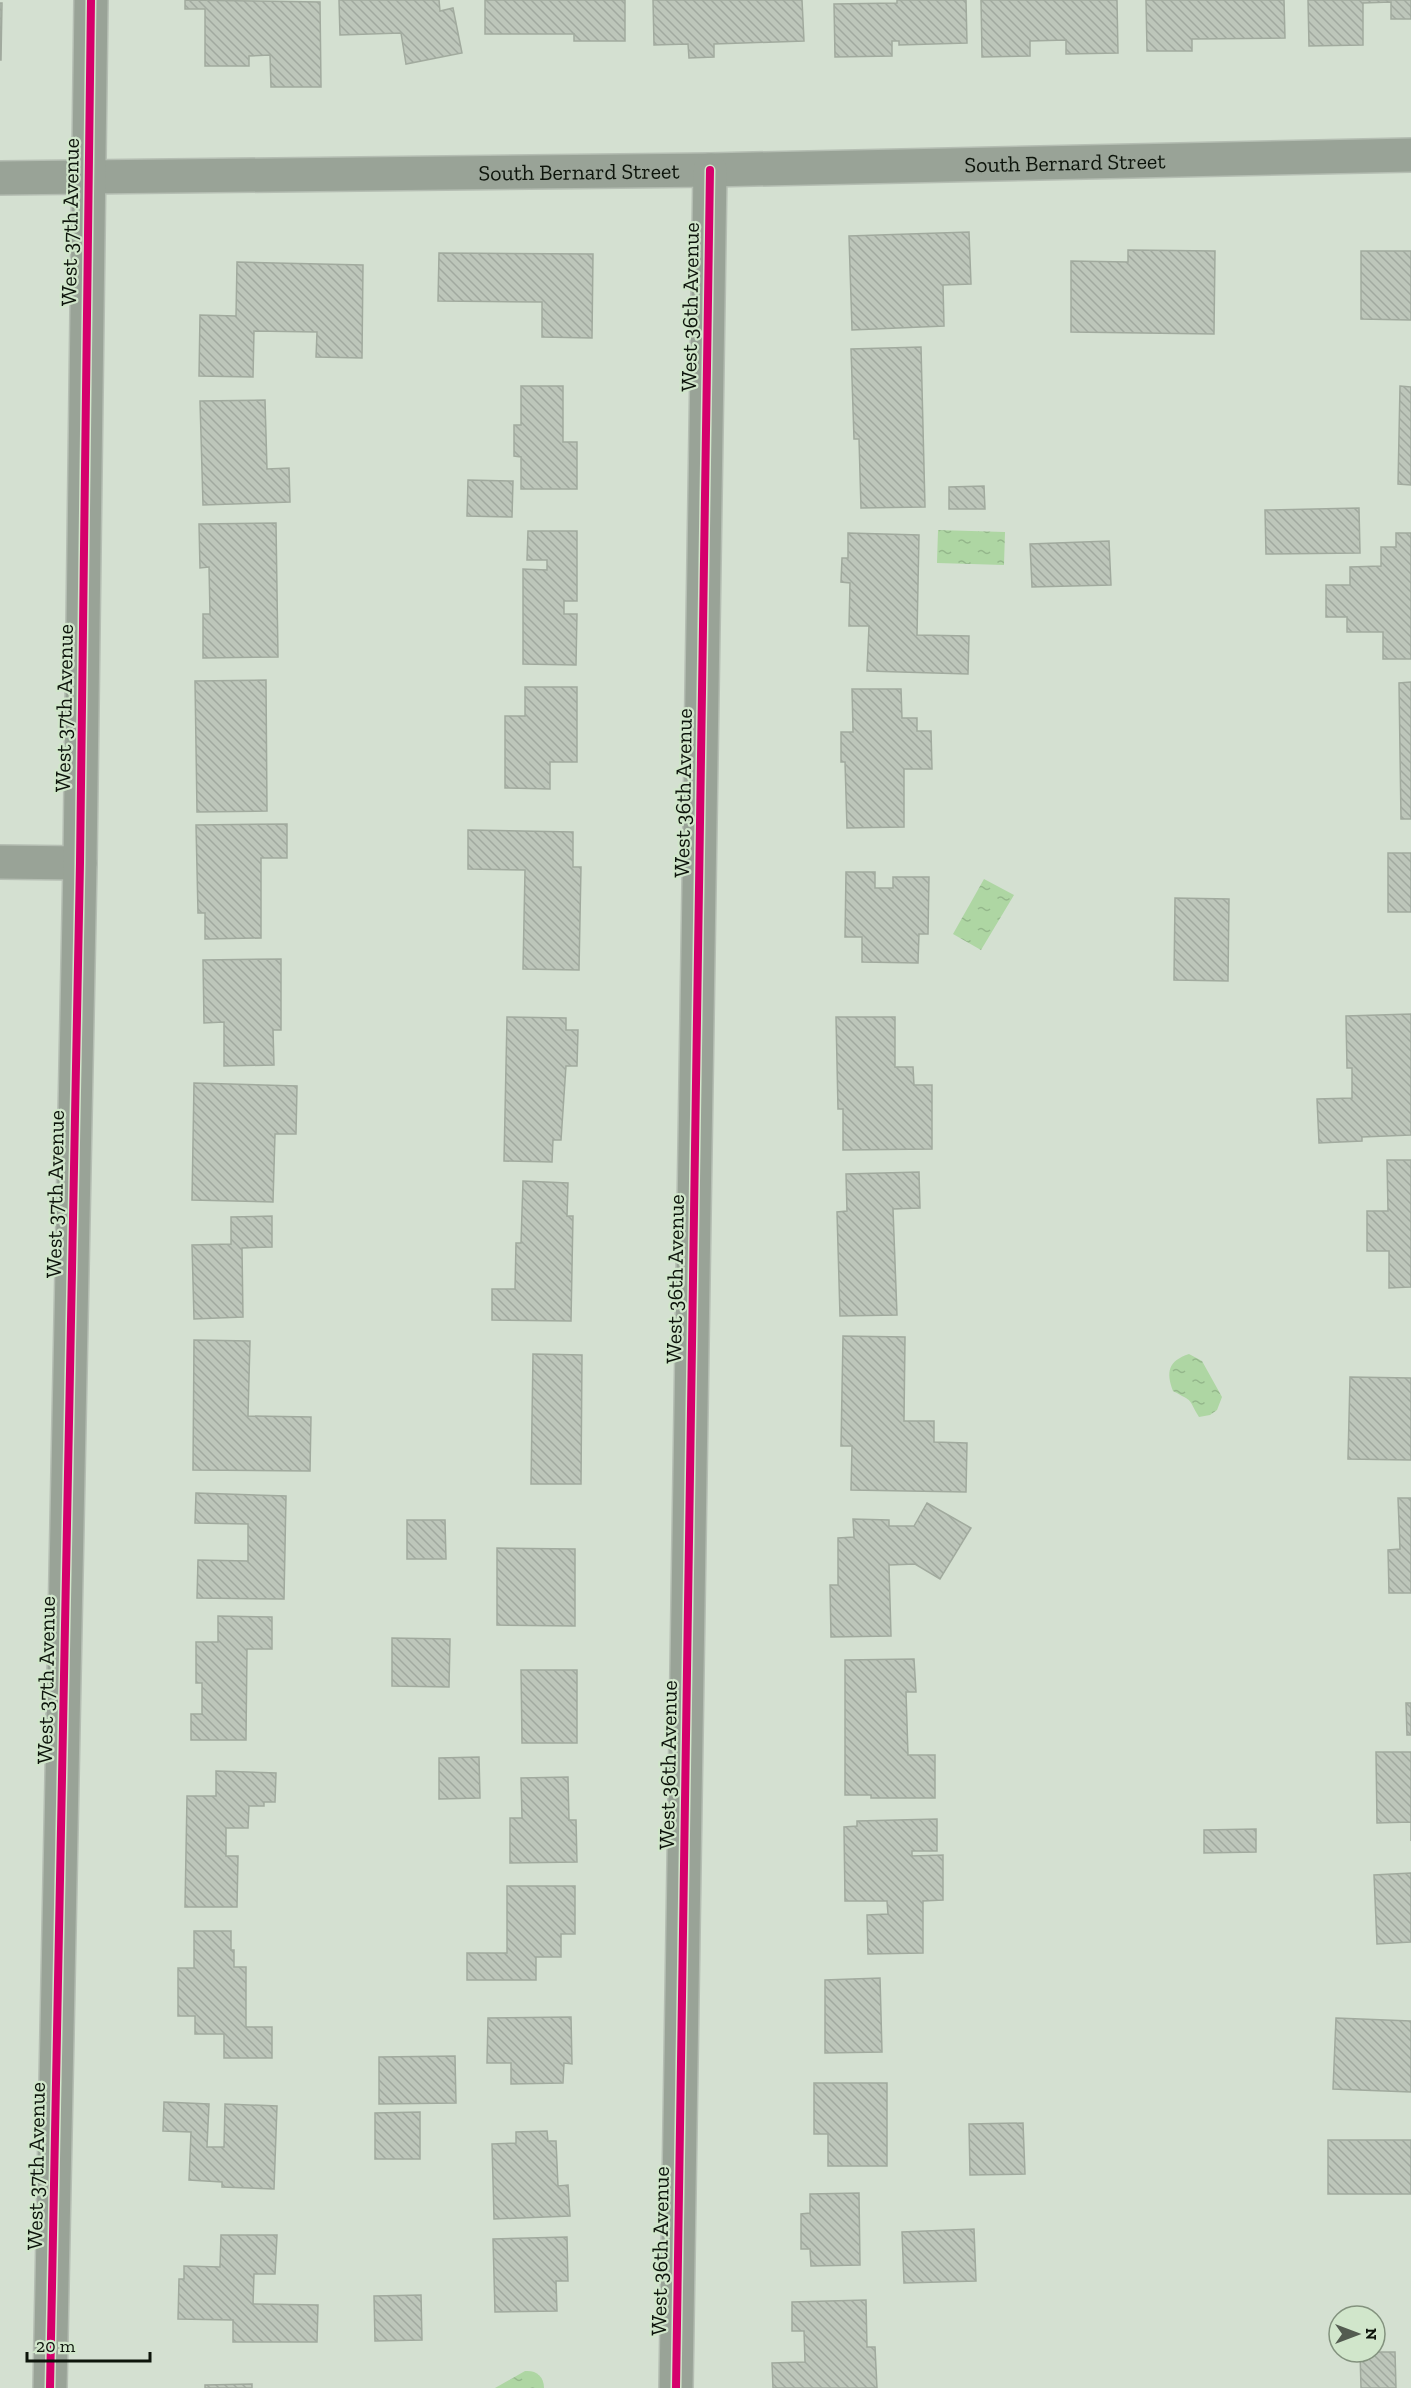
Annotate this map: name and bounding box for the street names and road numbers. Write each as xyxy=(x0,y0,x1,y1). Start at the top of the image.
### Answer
street label: West 37th Avenue xyxy=(55,138,85,306)
street label: South Bernard Street xyxy=(964,147,1167,178)
street label: South Bernard Street xyxy=(478,157,681,186)
street label: West 36th Avenue xyxy=(675,222,705,392)
street label: West 37th Avenue xyxy=(49,624,79,792)
street label: West 36th Avenue xyxy=(668,708,698,878)
street label: West 37th Avenue xyxy=(40,1110,70,1278)
street label: West 36th Avenue xyxy=(660,1194,690,1364)
street label: West 37th Avenue xyxy=(31,1596,61,1764)
street label: West 36th Avenue xyxy=(653,1680,683,1850)
street label: West 37th Avenue xyxy=(21,2082,51,2250)
street label: West 36th Avenue xyxy=(645,2166,675,2336)

